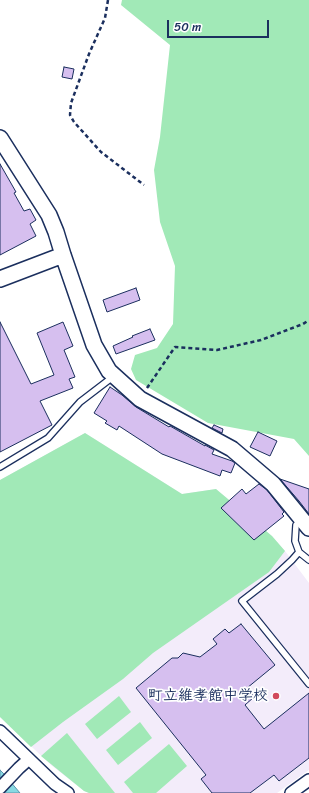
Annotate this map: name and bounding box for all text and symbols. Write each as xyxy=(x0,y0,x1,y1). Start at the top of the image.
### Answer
scale bar xyxy=(169,12,271,38)
text: 50 m xyxy=(174,16,201,38)
place label: 町立維孝館中学校 xyxy=(148,687,268,705)
marker: 町立維孝館中学校 xyxy=(271,691,281,701)

